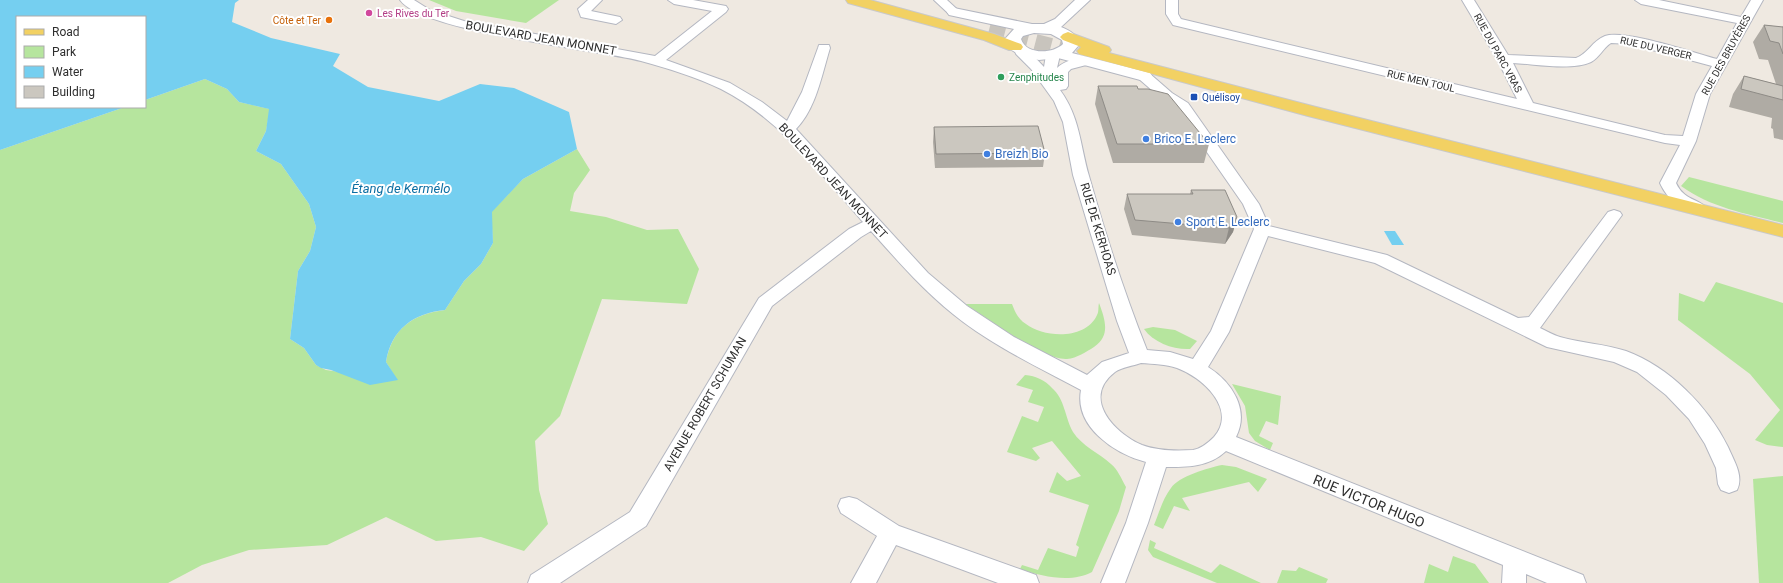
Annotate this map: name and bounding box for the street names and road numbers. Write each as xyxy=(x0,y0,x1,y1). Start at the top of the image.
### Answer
street label: RUE DU PARC VRAS xyxy=(1472,12,1524,94)
street label: RUE DES BRUYÈRES xyxy=(1699,13,1753,97)
street label: BOULEVARD JEAN MONNET xyxy=(465,18,617,58)
street label: RUE DU VERGER xyxy=(1619,34,1693,62)
street label: RUE MEN TOUL xyxy=(1386,68,1457,94)
street label: BOULEVARD JEAN MONNET xyxy=(776,120,890,242)
street label: RUE DE KERHOAS xyxy=(1077,181,1119,277)
street label: AVENUE ROBERT SCHUMAN xyxy=(661,334,749,474)
street label: RUE VICTOR HUGO xyxy=(1311,471,1427,531)

